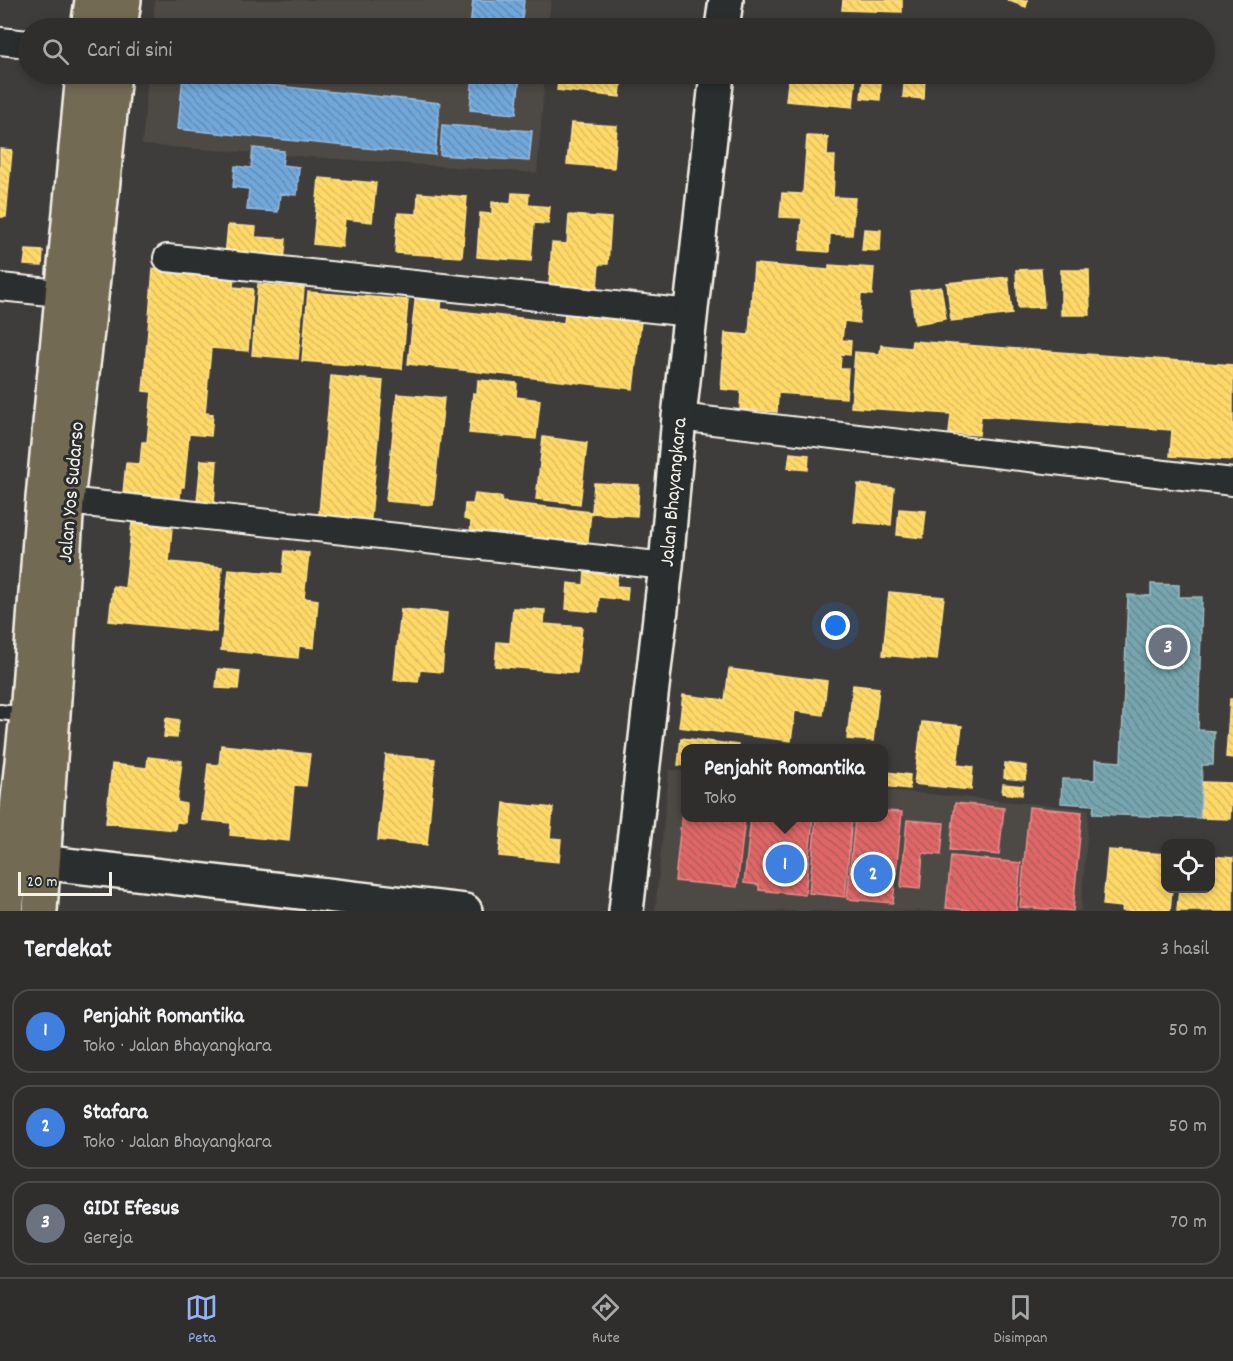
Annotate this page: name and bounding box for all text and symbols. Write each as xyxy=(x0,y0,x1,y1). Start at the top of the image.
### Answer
search box xyxy=(18,18,1215,84)
icon: search xyxy=(39,35,72,68)
text: Cari di sini xyxy=(87,36,172,67)
street label: Jalan Bhayangkara xyxy=(654,415,697,568)
street label: Jalan Yos Sudarso xyxy=(52,420,94,564)
your location xyxy=(821,611,850,640)
pin: 3 xyxy=(1148,624,1188,670)
popup xyxy=(681,744,888,822)
text: Penjahit Romantika xyxy=(704,754,865,785)
text: Toko xyxy=(704,785,736,813)
map controls xyxy=(1161,839,1215,893)
button: locate xyxy=(1161,839,1215,893)
pin: 1 xyxy=(766,842,804,886)
pin: 2 xyxy=(854,852,892,896)
scale bar xyxy=(18,869,112,896)
text: 20 m xyxy=(27,871,57,894)
text: Terdekat xyxy=(24,932,112,969)
text: 3 hasil xyxy=(1160,936,1209,964)
text: Penjahit Romantika xyxy=(83,1002,244,1033)
text: 1 xyxy=(43,1017,48,1045)
text: 50 m xyxy=(1169,1017,1207,1045)
text: Toko · Jalan Bhayangkara xyxy=(83,1033,271,1061)
text: Stafara xyxy=(83,1098,148,1129)
text: 2 xyxy=(41,1113,50,1141)
text: 50 m xyxy=(1169,1113,1207,1141)
text: Toko · Jalan Bhayangkara xyxy=(83,1129,271,1157)
text: GIDI Efesus xyxy=(83,1194,180,1225)
text: 3 xyxy=(41,1209,50,1237)
text: 70 m xyxy=(1170,1209,1207,1237)
text: Gereja xyxy=(83,1225,133,1253)
tab: Peta xyxy=(185,1291,218,1350)
tab: Rute xyxy=(589,1291,622,1350)
tab: Disimpan xyxy=(993,1291,1048,1350)

